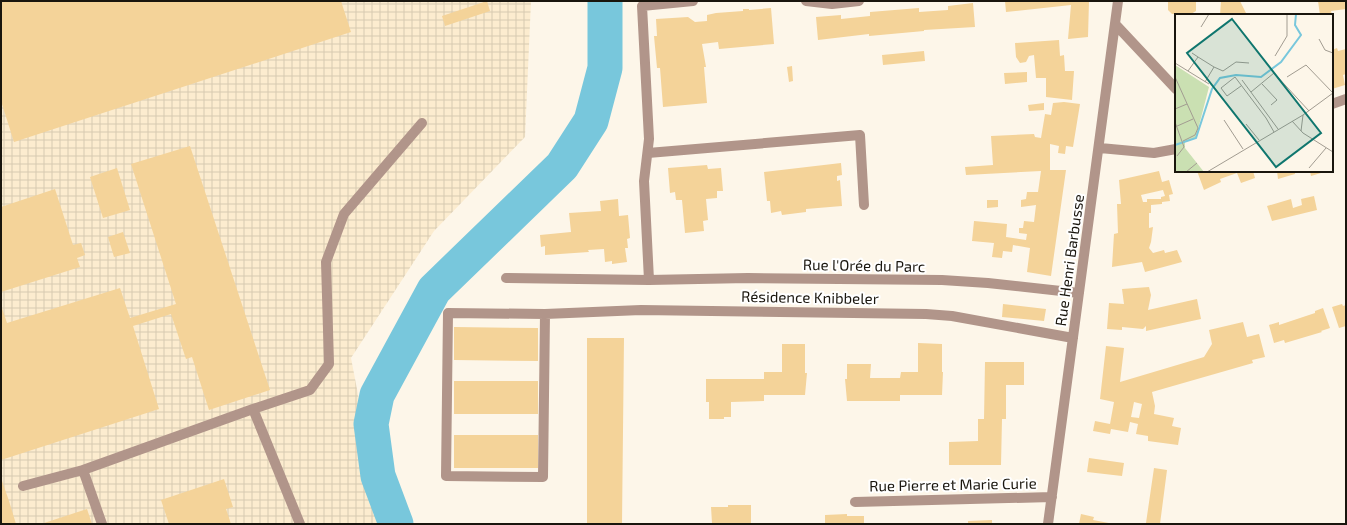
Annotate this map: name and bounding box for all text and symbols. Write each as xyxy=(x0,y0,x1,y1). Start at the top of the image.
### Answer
inset map xyxy=(1175,14,1333,172)
street label: Rue Henri Barbusse xyxy=(1051,193,1087,327)
street label: Rue l'Orée du Parc xyxy=(803,255,925,275)
street label: Résidence Knibbeler xyxy=(741,287,879,307)
street label: Rue Pierre et Marie Curie xyxy=(869,474,1037,494)

